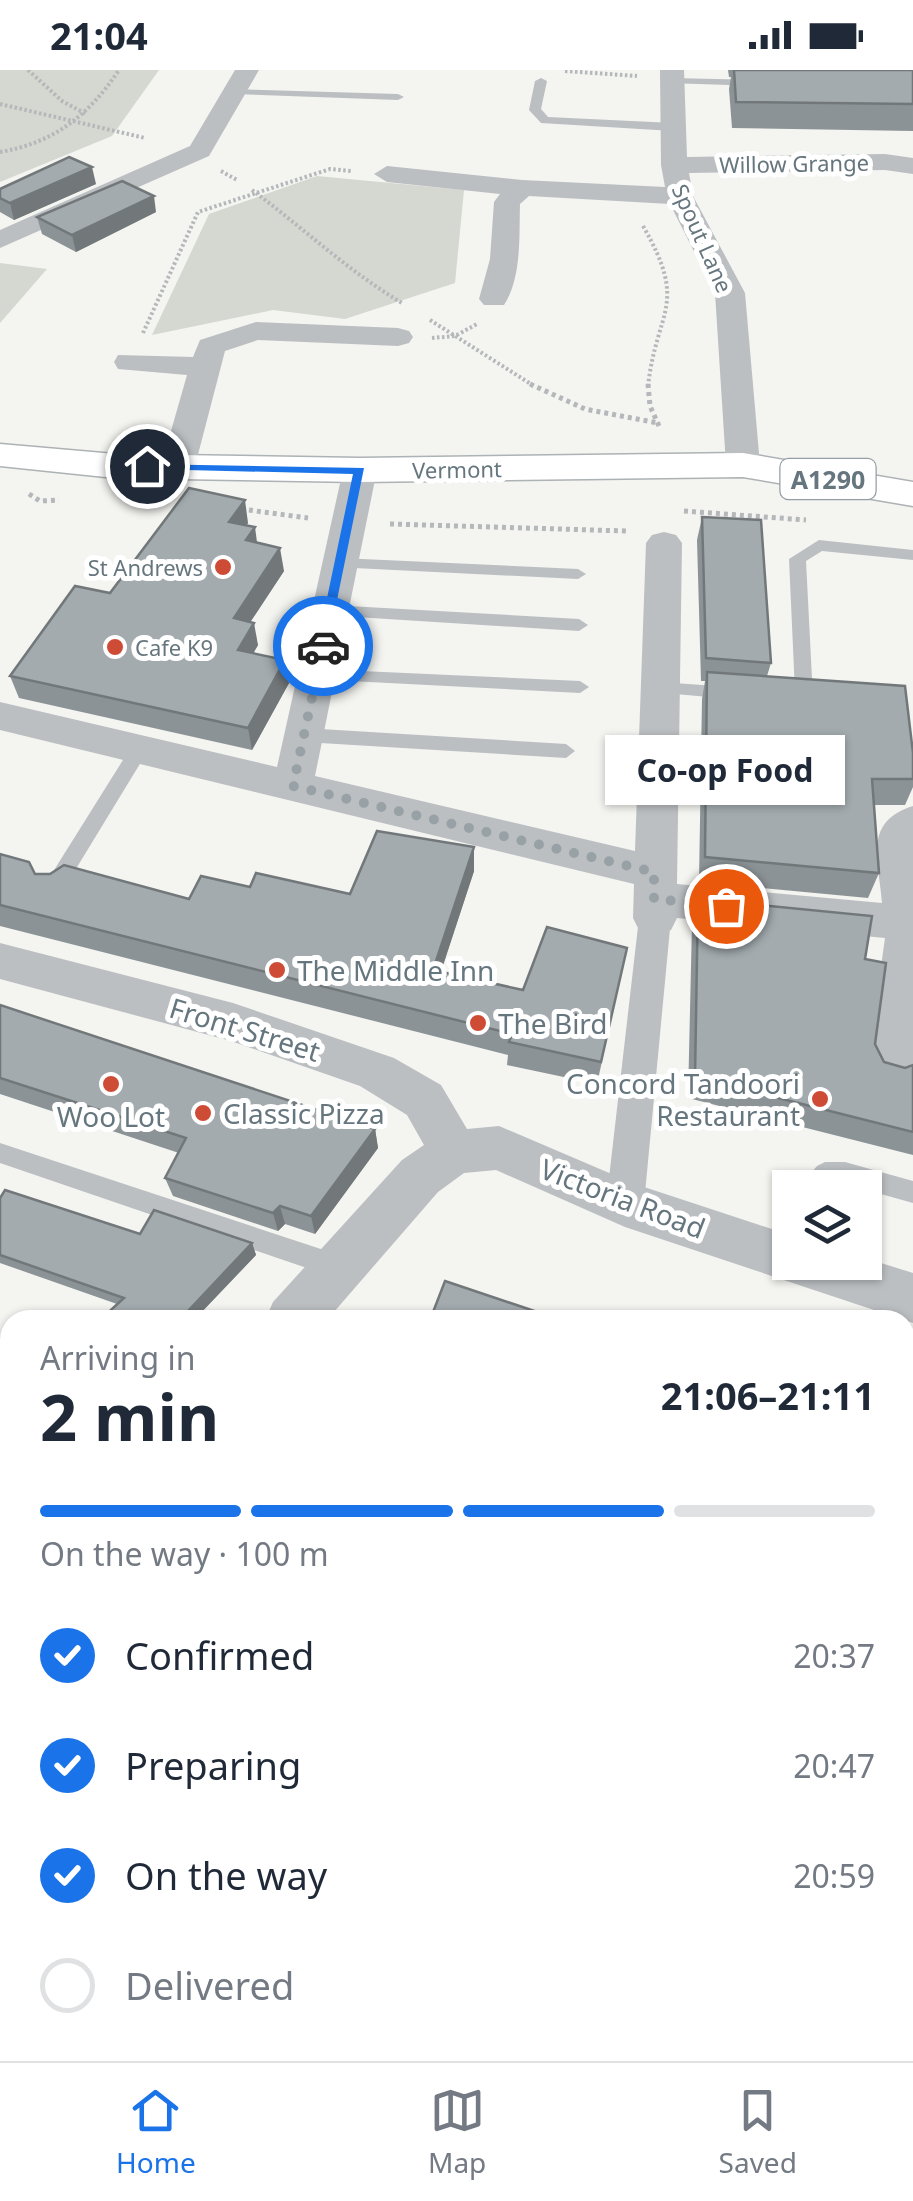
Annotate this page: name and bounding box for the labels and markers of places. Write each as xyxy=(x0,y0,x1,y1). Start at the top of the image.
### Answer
pin xyxy=(105,424,190,509)
place label: St Andrews xyxy=(88,552,203,582)
marker: St Andrews xyxy=(212,556,234,578)
place label: Cafe K9 xyxy=(135,632,213,662)
marker: Cafe K9 xyxy=(104,636,126,658)
callout: Co-op Food xyxy=(606,736,846,806)
pin xyxy=(684,864,769,949)
place label: The Middle Inn xyxy=(297,951,494,989)
marker: The Middle Inn xyxy=(266,959,288,981)
place label: The Bird xyxy=(498,1004,608,1042)
marker: The Bird xyxy=(467,1012,489,1034)
place label: Concord Tandoori Restaurant xyxy=(566,1064,800,1134)
marker: Woo Lot xyxy=(100,1073,122,1095)
marker: Concord Tandoori Restaurant xyxy=(809,1088,831,1110)
place label: Classic Pizza xyxy=(223,1094,385,1132)
place label: Woo Lot xyxy=(57,1097,165,1135)
marker: Classic Pizza xyxy=(192,1102,214,1124)

